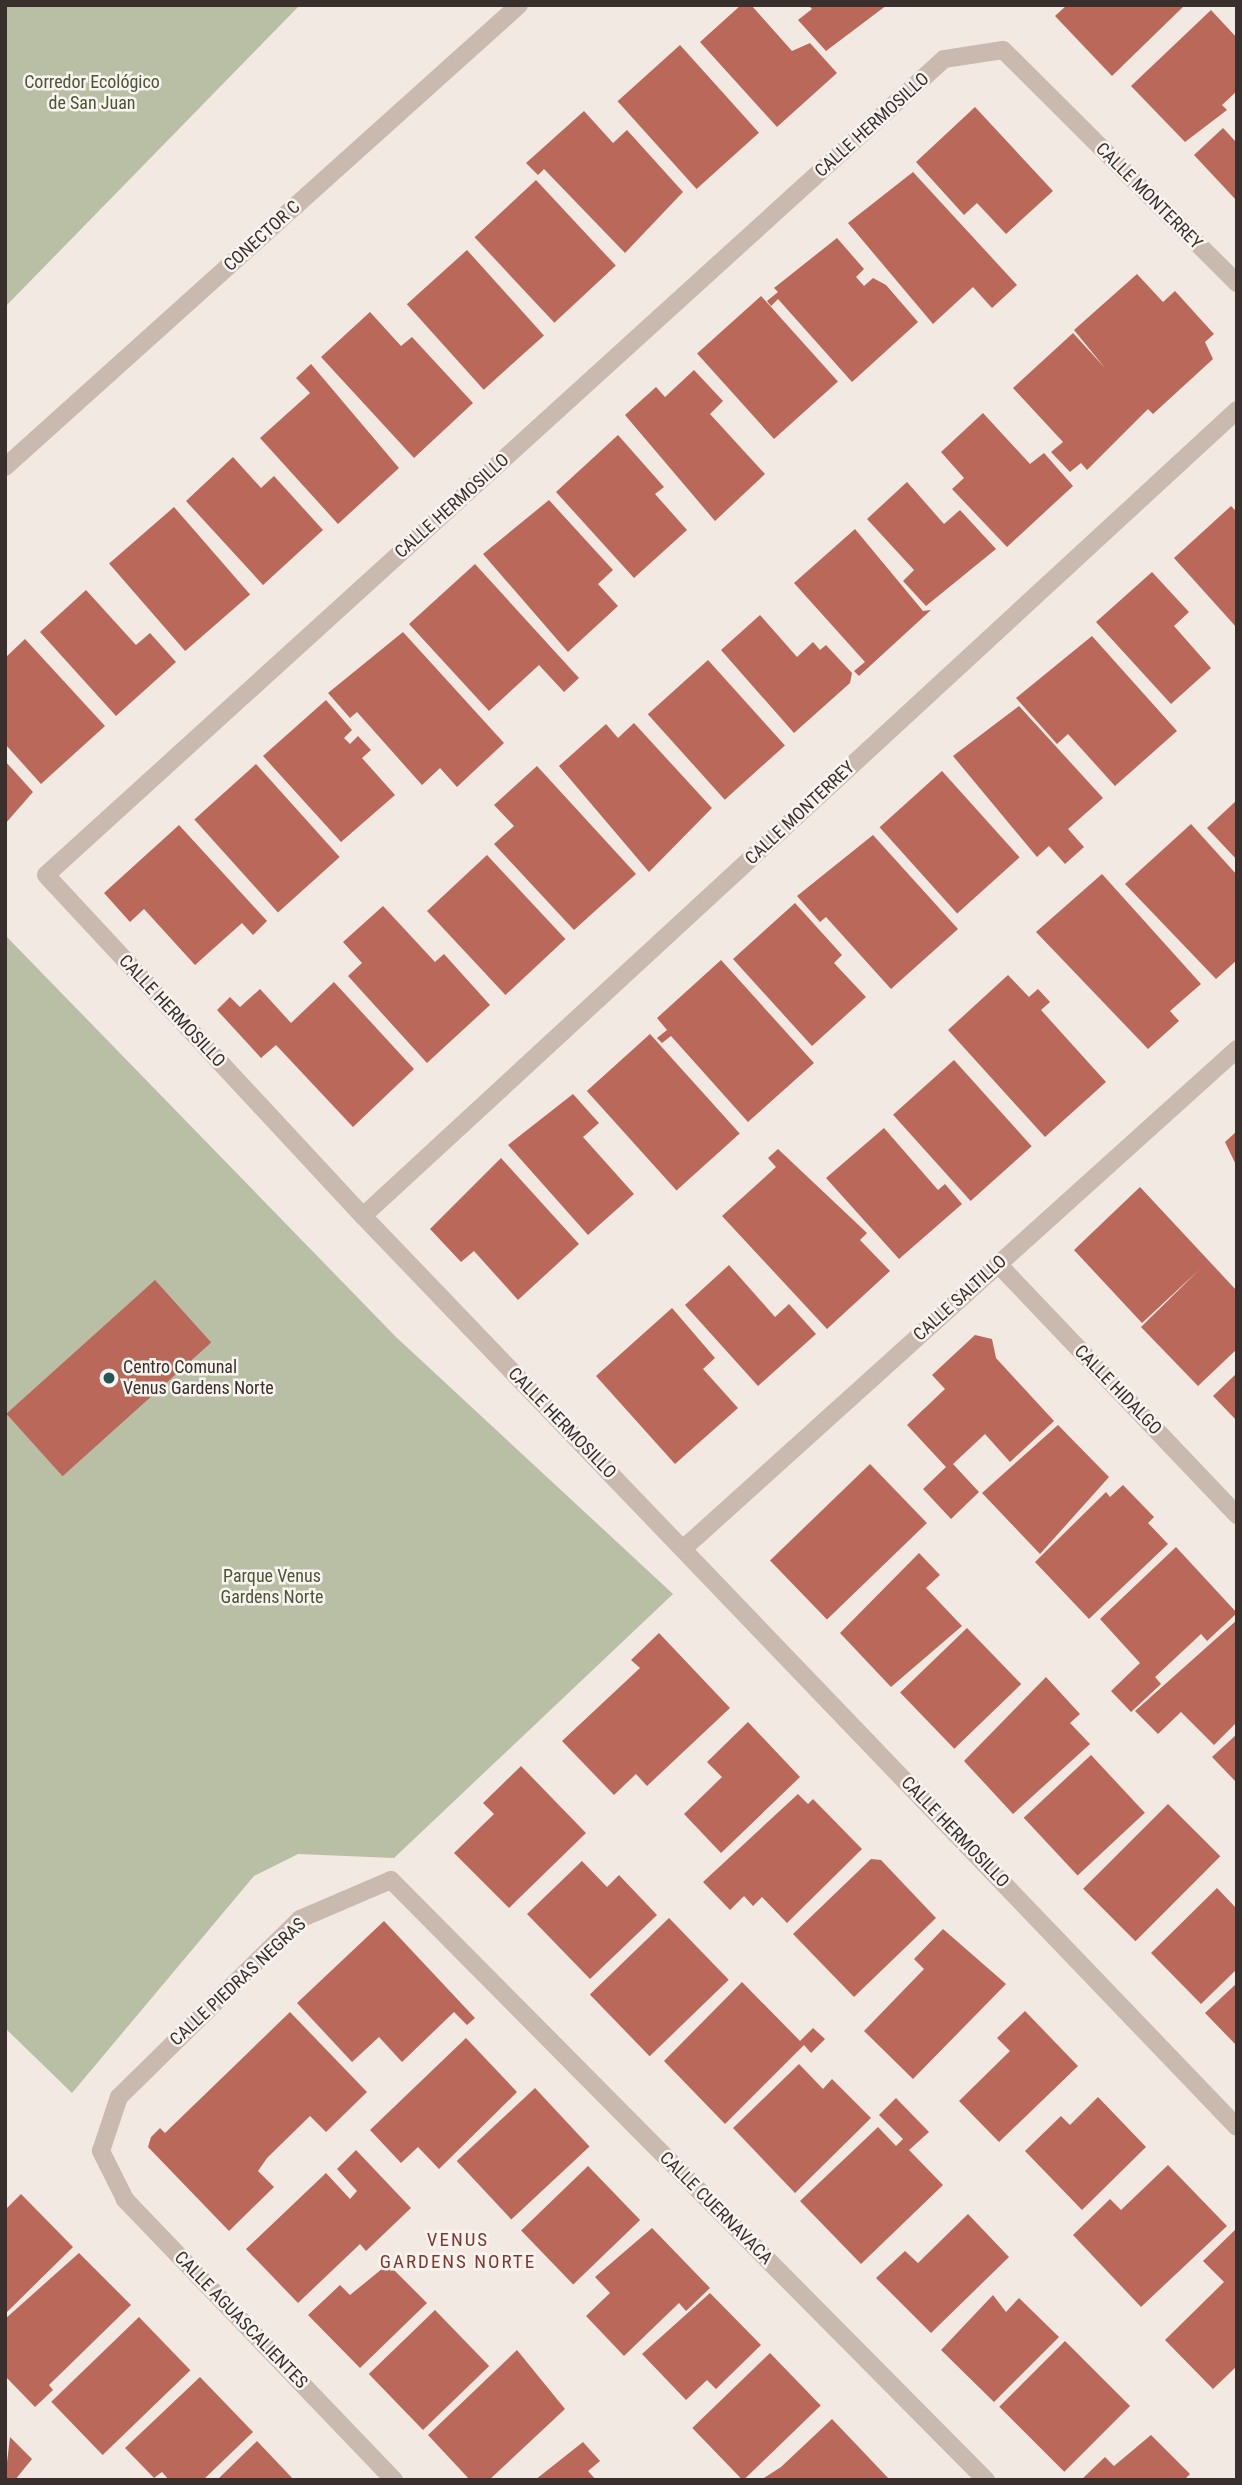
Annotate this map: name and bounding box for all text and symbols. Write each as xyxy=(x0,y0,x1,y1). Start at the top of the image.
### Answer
street label: CALLE HERMOSILLO xyxy=(810,68,934,182)
park label: Corredor Ecológico de San Juan xyxy=(24,72,160,114)
street label: CALLE MONTERREY xyxy=(1091,138,1207,254)
street label: CONECTOR C xyxy=(220,196,304,276)
street label: CALLE HERMOSILLO xyxy=(390,449,514,563)
street label: CALLE MONTERREY xyxy=(741,757,859,869)
street label: CALLE HERMOSILLO xyxy=(114,950,230,1072)
street label: CALLE SALTILLO xyxy=(909,1251,1011,1345)
street label: CALLE HIDALGO xyxy=(1070,1341,1166,1439)
place label: Centro Comunal Venus Gardens Norte xyxy=(123,1357,274,1400)
street label: CALLE HERMOSILLO xyxy=(503,1363,621,1483)
marker: Centro Comunal Venus Gardens Norte xyxy=(101,1370,117,1386)
park label: Parque Venus Gardens Norte xyxy=(221,1566,323,1608)
street label: CALLE HERMOSILLO xyxy=(896,1772,1014,1892)
street label: CALLE PIEDRAS NEGRAS xyxy=(166,1913,310,2051)
street label: CALLE CUERNAVACA xyxy=(655,2147,777,2269)
district label: VENUS GARDENS NORTE xyxy=(381,2229,535,2273)
street label: CALLE AGUASCALIENTES xyxy=(170,2247,312,2393)

